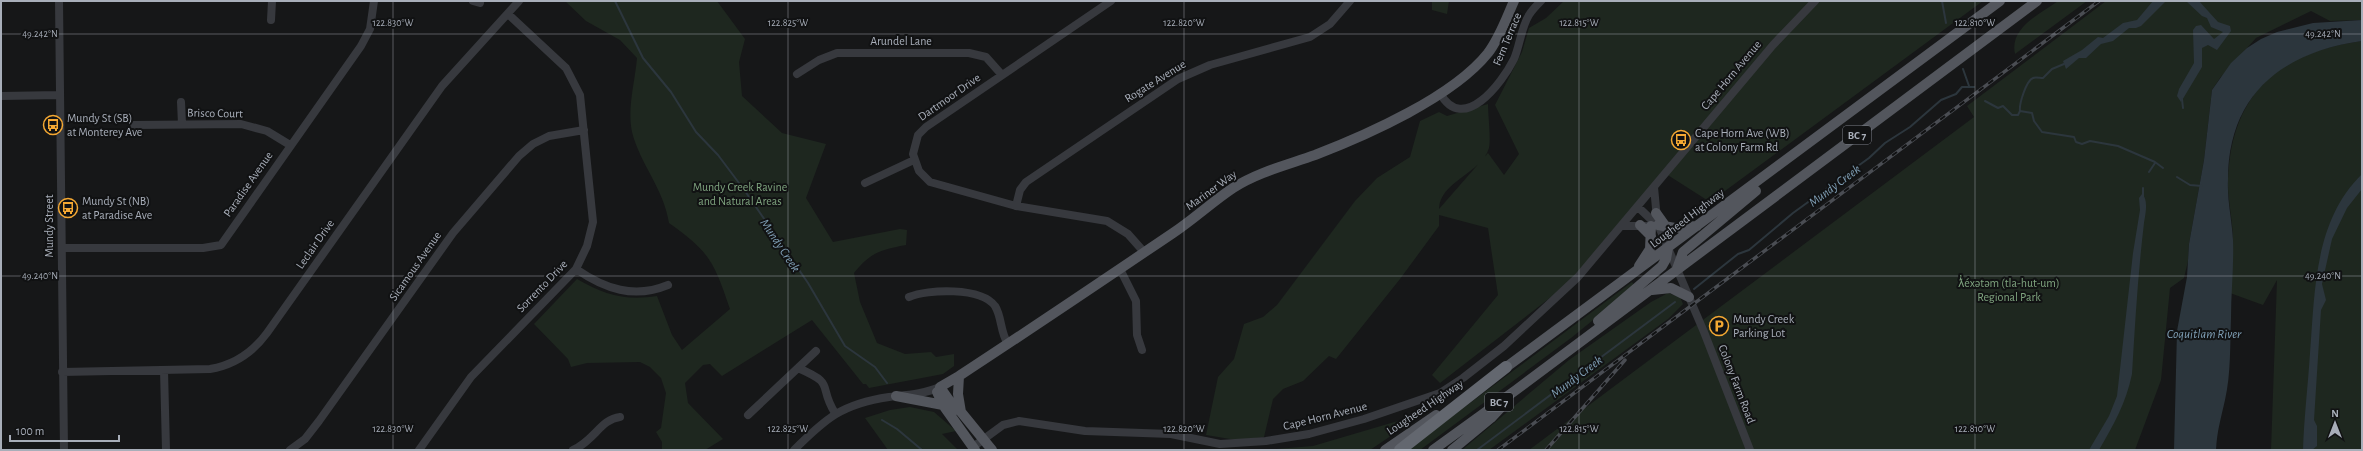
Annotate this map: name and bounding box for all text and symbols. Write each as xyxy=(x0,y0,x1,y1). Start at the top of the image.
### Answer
street label: Fern Terrace xyxy=(1490,11,1524,67)
text: 122.830°W xyxy=(373,18,414,28)
text: 122.825°W xyxy=(768,18,808,28)
text: 122.820°W xyxy=(1163,18,1205,28)
text: 122.815°W xyxy=(1559,18,1599,28)
text: 122.810°W xyxy=(1955,18,1995,28)
text: 49.242°N xyxy=(22,29,58,39)
text: 49.242°N xyxy=(2305,29,2341,39)
street label: Arundel Lane xyxy=(870,35,932,47)
street label: Cape Horn Avenue xyxy=(1699,38,1763,112)
street label: Rogate Avenue xyxy=(1122,57,1188,105)
street label: Dartmoor Drive xyxy=(916,71,982,123)
street label: Brisco Court xyxy=(187,107,243,119)
place label: Mundy St (SB) at Monterey Ave xyxy=(67,112,142,139)
bus stop icon: Mundy St (SB) at Monterey Ave xyxy=(42,114,64,136)
road number: BC 7 xyxy=(1843,126,1871,144)
place label: Cape Horn Ave (WB) at Colony Farm Rd xyxy=(1695,127,1790,154)
bus stop icon: Cape Horn Ave (WB) at Colony Farm Rd xyxy=(1670,129,1692,151)
street label: Paradise Avenue xyxy=(221,149,275,219)
water label: Mundy Creek xyxy=(1807,163,1863,210)
street label: Mariner Way xyxy=(1183,168,1239,213)
park label: Mundy Creek Ravine and Natural Areas xyxy=(693,181,787,207)
street label: Lougheed Highway xyxy=(1648,186,1727,251)
street label: Mundy Street xyxy=(43,194,56,257)
place label: Mundy St (NB) at Paradise Ave xyxy=(82,195,152,221)
bus stop icon: Mundy St (NB) at Paradise Ave xyxy=(57,197,79,219)
street label: Leclair Drive xyxy=(294,217,336,271)
water label: Mundy Creek xyxy=(757,217,802,275)
street label: Sicamous Avenue xyxy=(387,229,443,303)
street label: Sorrento Drive xyxy=(514,258,570,314)
text: 49.240°N xyxy=(22,271,58,281)
text: 49.240°N xyxy=(2305,271,2341,281)
park label: ƛ̓éxətəm (tla-hut-um) Regional Park xyxy=(1958,274,2060,303)
place label: Mundy Creek Parking Lot xyxy=(1733,313,1795,339)
parking icon: Mundy Creek Parking Lot xyxy=(1708,315,1730,337)
water label: Coquitlam River xyxy=(2167,328,2242,341)
street label: Colony Farm Road xyxy=(1716,343,1758,425)
water label: Mundy Creek xyxy=(1549,354,1605,401)
street label: Lougheed Highway xyxy=(1385,377,1466,438)
road number: BC 7 xyxy=(1485,393,1513,411)
street label: Cape Horn Avenue xyxy=(1282,400,1368,432)
north arrow xyxy=(2315,403,2355,443)
text: N xyxy=(2331,408,2339,419)
scale bar xyxy=(10,417,119,443)
text: 122.830°W xyxy=(373,424,414,434)
text: 122.825°W xyxy=(768,424,808,434)
text: 122.820°W xyxy=(1163,424,1205,434)
text: 122.815°W xyxy=(1559,424,1599,434)
text: 122.810°W xyxy=(1955,424,1995,434)
text: 100 m xyxy=(16,425,44,437)

